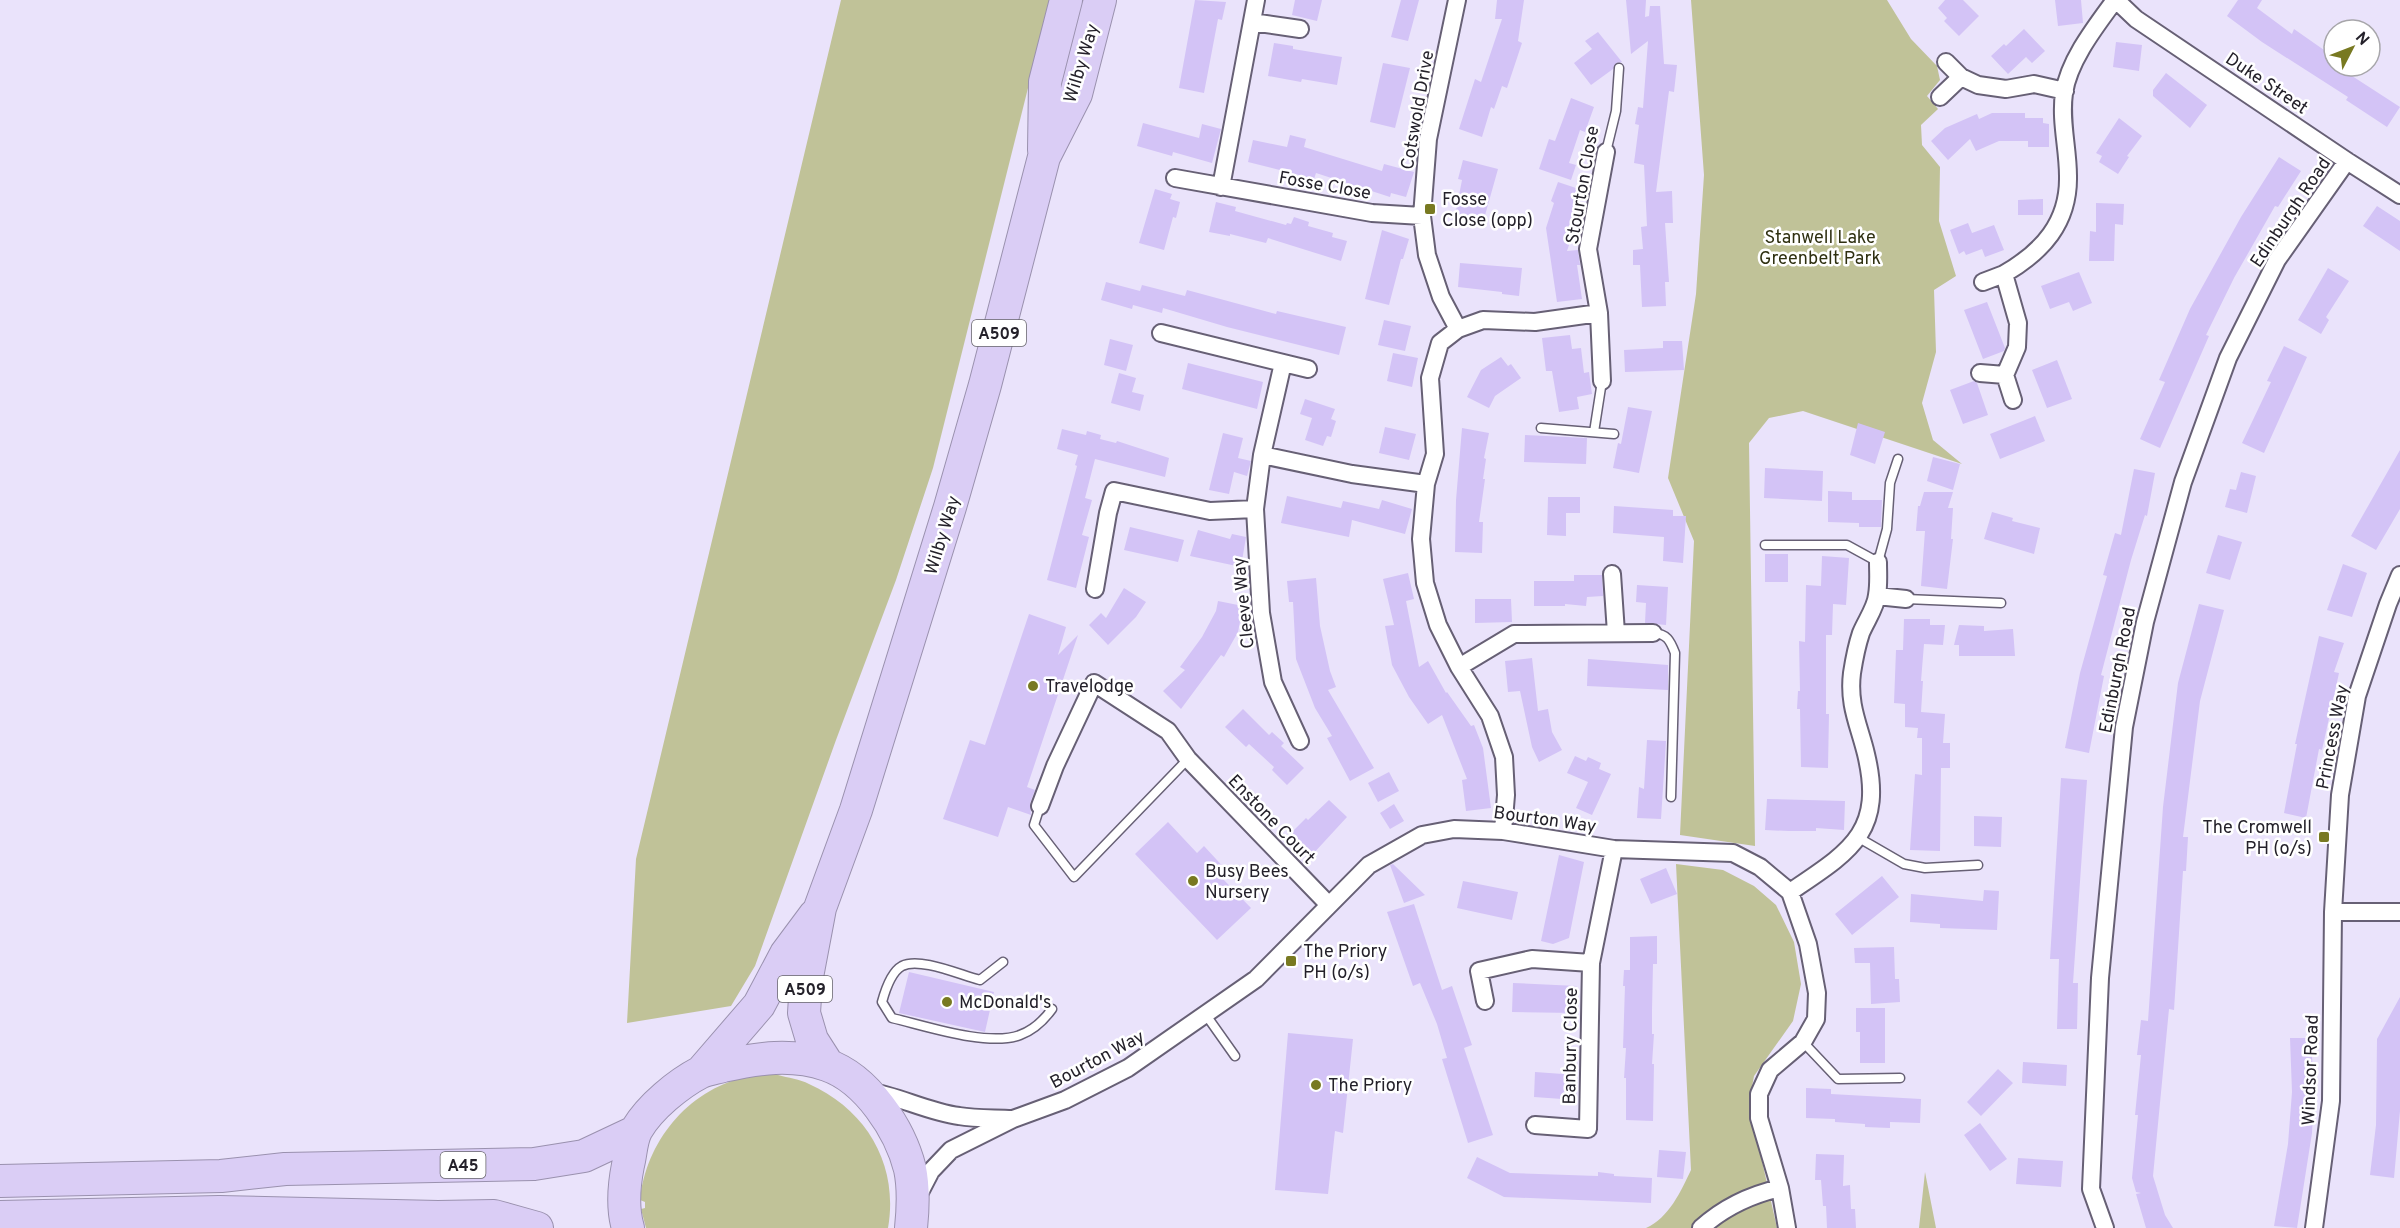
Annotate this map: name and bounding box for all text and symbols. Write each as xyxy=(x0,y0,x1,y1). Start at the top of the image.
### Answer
north arrow xyxy=(2322,18,2382,78)
street label: Wilby Way xyxy=(1060,21,1105,106)
text: N xyxy=(2350,28,2373,50)
street label: Duke Street xyxy=(2220,48,2312,120)
street label: Cotswold Drive xyxy=(1397,49,1440,172)
street label: Stourton Close xyxy=(1562,124,1605,246)
street label: Edinburgh Road xyxy=(2246,153,2337,272)
street label: Fosse Close xyxy=(1277,167,1373,206)
place label: Fosse Close (opp) xyxy=(1442,189,1533,233)
marker: Fosse Close (opp) xyxy=(1423,202,1437,216)
park label: Stanwell Lake Greenbelt Park xyxy=(1759,227,1881,271)
road number: A509 xyxy=(972,320,1026,346)
street label: Wilby Way xyxy=(921,493,966,578)
street label: Cleeve Way xyxy=(1228,556,1261,650)
street label: Edinburgh Road xyxy=(2095,605,2142,735)
place label: Travelodge xyxy=(1045,676,1134,699)
marker: Travelodge xyxy=(1026,679,1040,693)
street label: Princess Way xyxy=(2312,683,2355,792)
street label: Enstone Court xyxy=(1222,770,1320,870)
street label: Bourton Way xyxy=(1492,802,1598,839)
place label: The Cromwell PH (o/s) xyxy=(2202,817,2312,861)
marker: The Cromwell PH (o/s) xyxy=(2317,830,2331,844)
place label: Busy Bees Nursery xyxy=(1205,861,1289,905)
marker: Busy Bees Nursery xyxy=(1186,874,1200,888)
place label: The Priory PH (o/s) xyxy=(1303,941,1387,985)
marker: The Priory PH (o/s) xyxy=(1284,954,1298,968)
road number: A509 xyxy=(778,976,832,1002)
street label: Banbury Close xyxy=(1559,987,1584,1105)
place label: McDonald's xyxy=(959,992,1051,1015)
marker: McDonald's xyxy=(940,995,954,1009)
street label: Windsor Road xyxy=(2298,1014,2325,1126)
street label: Bourton Way xyxy=(1046,1026,1149,1095)
place label: The Priory xyxy=(1328,1075,1412,1098)
marker: The Priory xyxy=(1309,1078,1323,1092)
road number: A45 xyxy=(440,1152,486,1178)

